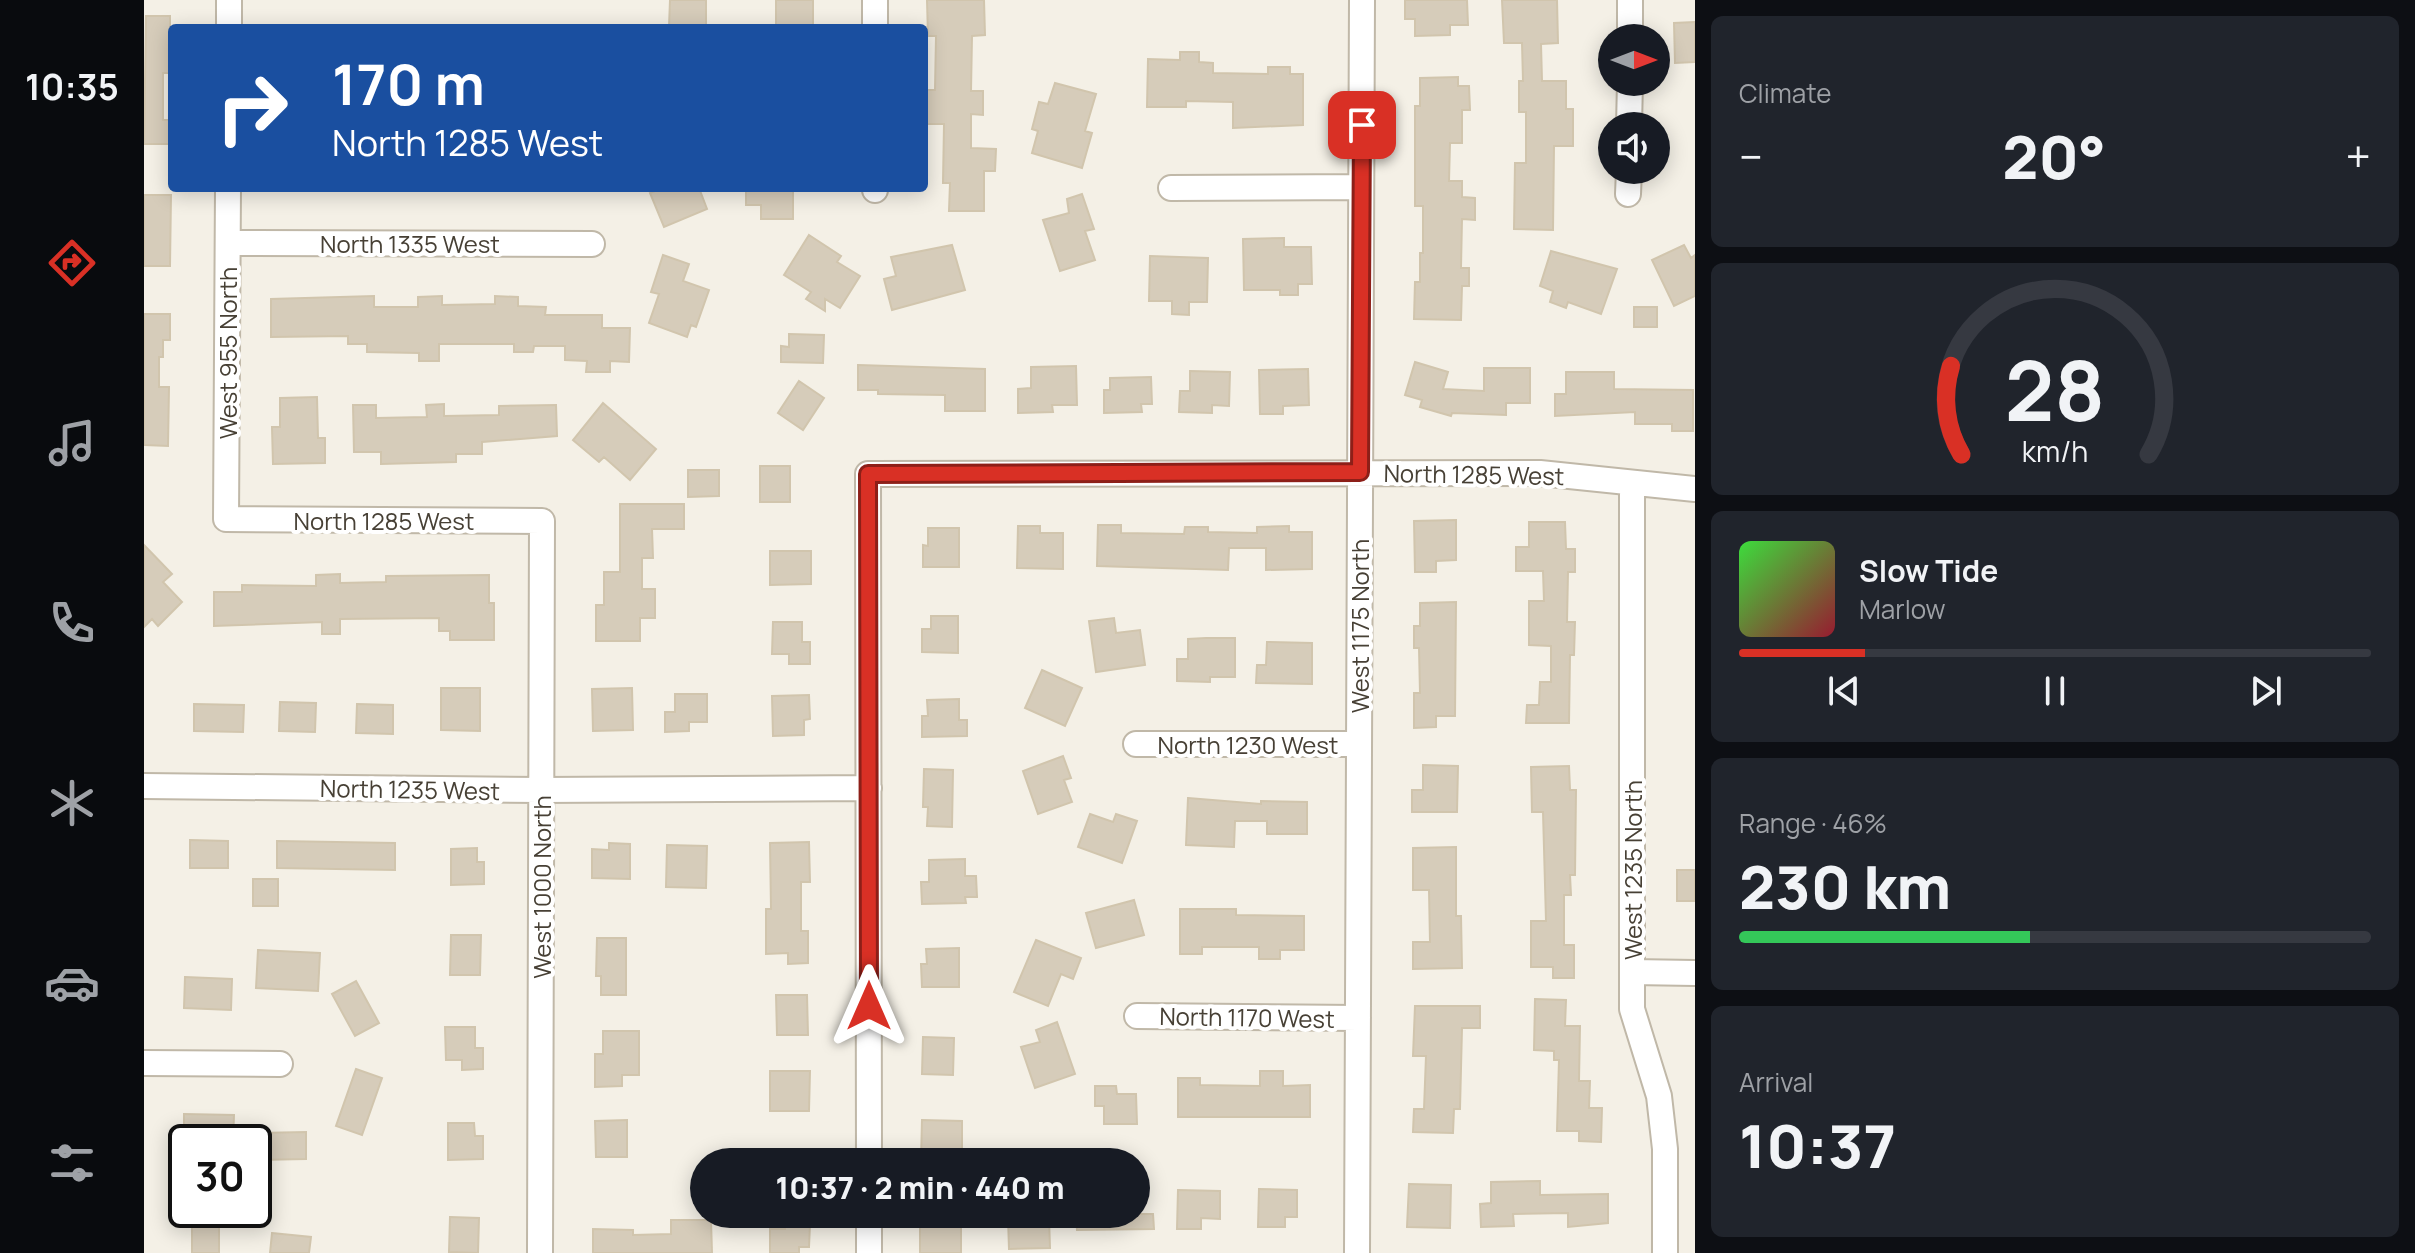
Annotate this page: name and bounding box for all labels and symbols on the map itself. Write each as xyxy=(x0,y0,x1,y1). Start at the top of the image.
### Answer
north arrow xyxy=(1598,24,1670,96)
pin xyxy=(1328,91,1396,159)
street label: North 1335 West xyxy=(320,227,500,260)
street label: West 955 North xyxy=(211,267,244,439)
street label: North 1285 West xyxy=(1383,456,1565,492)
street label: North 1285 West xyxy=(294,504,474,537)
street label: West 1175 North xyxy=(1343,539,1376,713)
street label: North 1230 West xyxy=(1158,728,1338,761)
street label: North 1235 West xyxy=(320,771,500,807)
street label: West 1235 North xyxy=(1616,780,1649,960)
street label: West 1000 North xyxy=(525,795,558,979)
position arrow xyxy=(827,964,911,1048)
street label: North 1170 West xyxy=(1159,999,1335,1035)
speed limit sign: 30 xyxy=(168,1124,272,1228)

